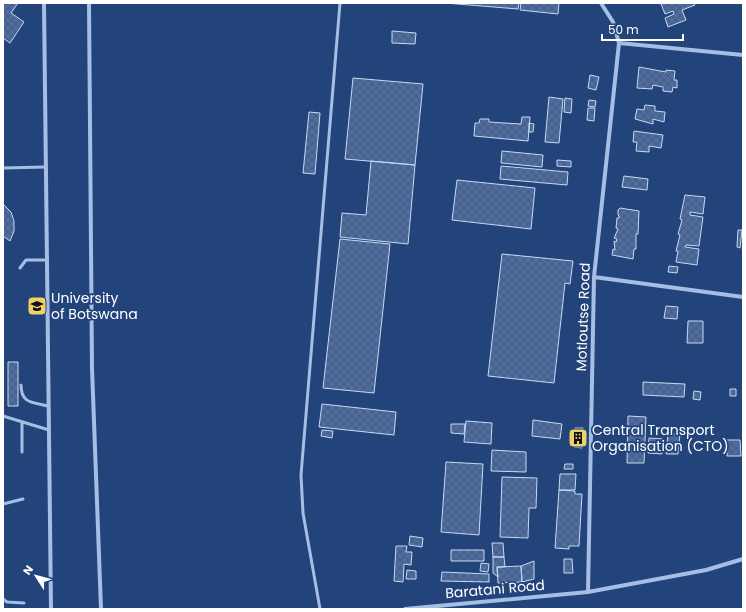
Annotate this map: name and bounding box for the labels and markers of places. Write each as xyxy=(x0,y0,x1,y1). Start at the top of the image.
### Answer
place label: University of Botswana xyxy=(51,288,138,324)
school or university icon: University of Botswana xyxy=(26,295,48,317)
place label: Central Transport Organisation (CTO) xyxy=(592,420,729,456)
building icon: Central Transport Organisation (CTO) xyxy=(567,427,589,449)

